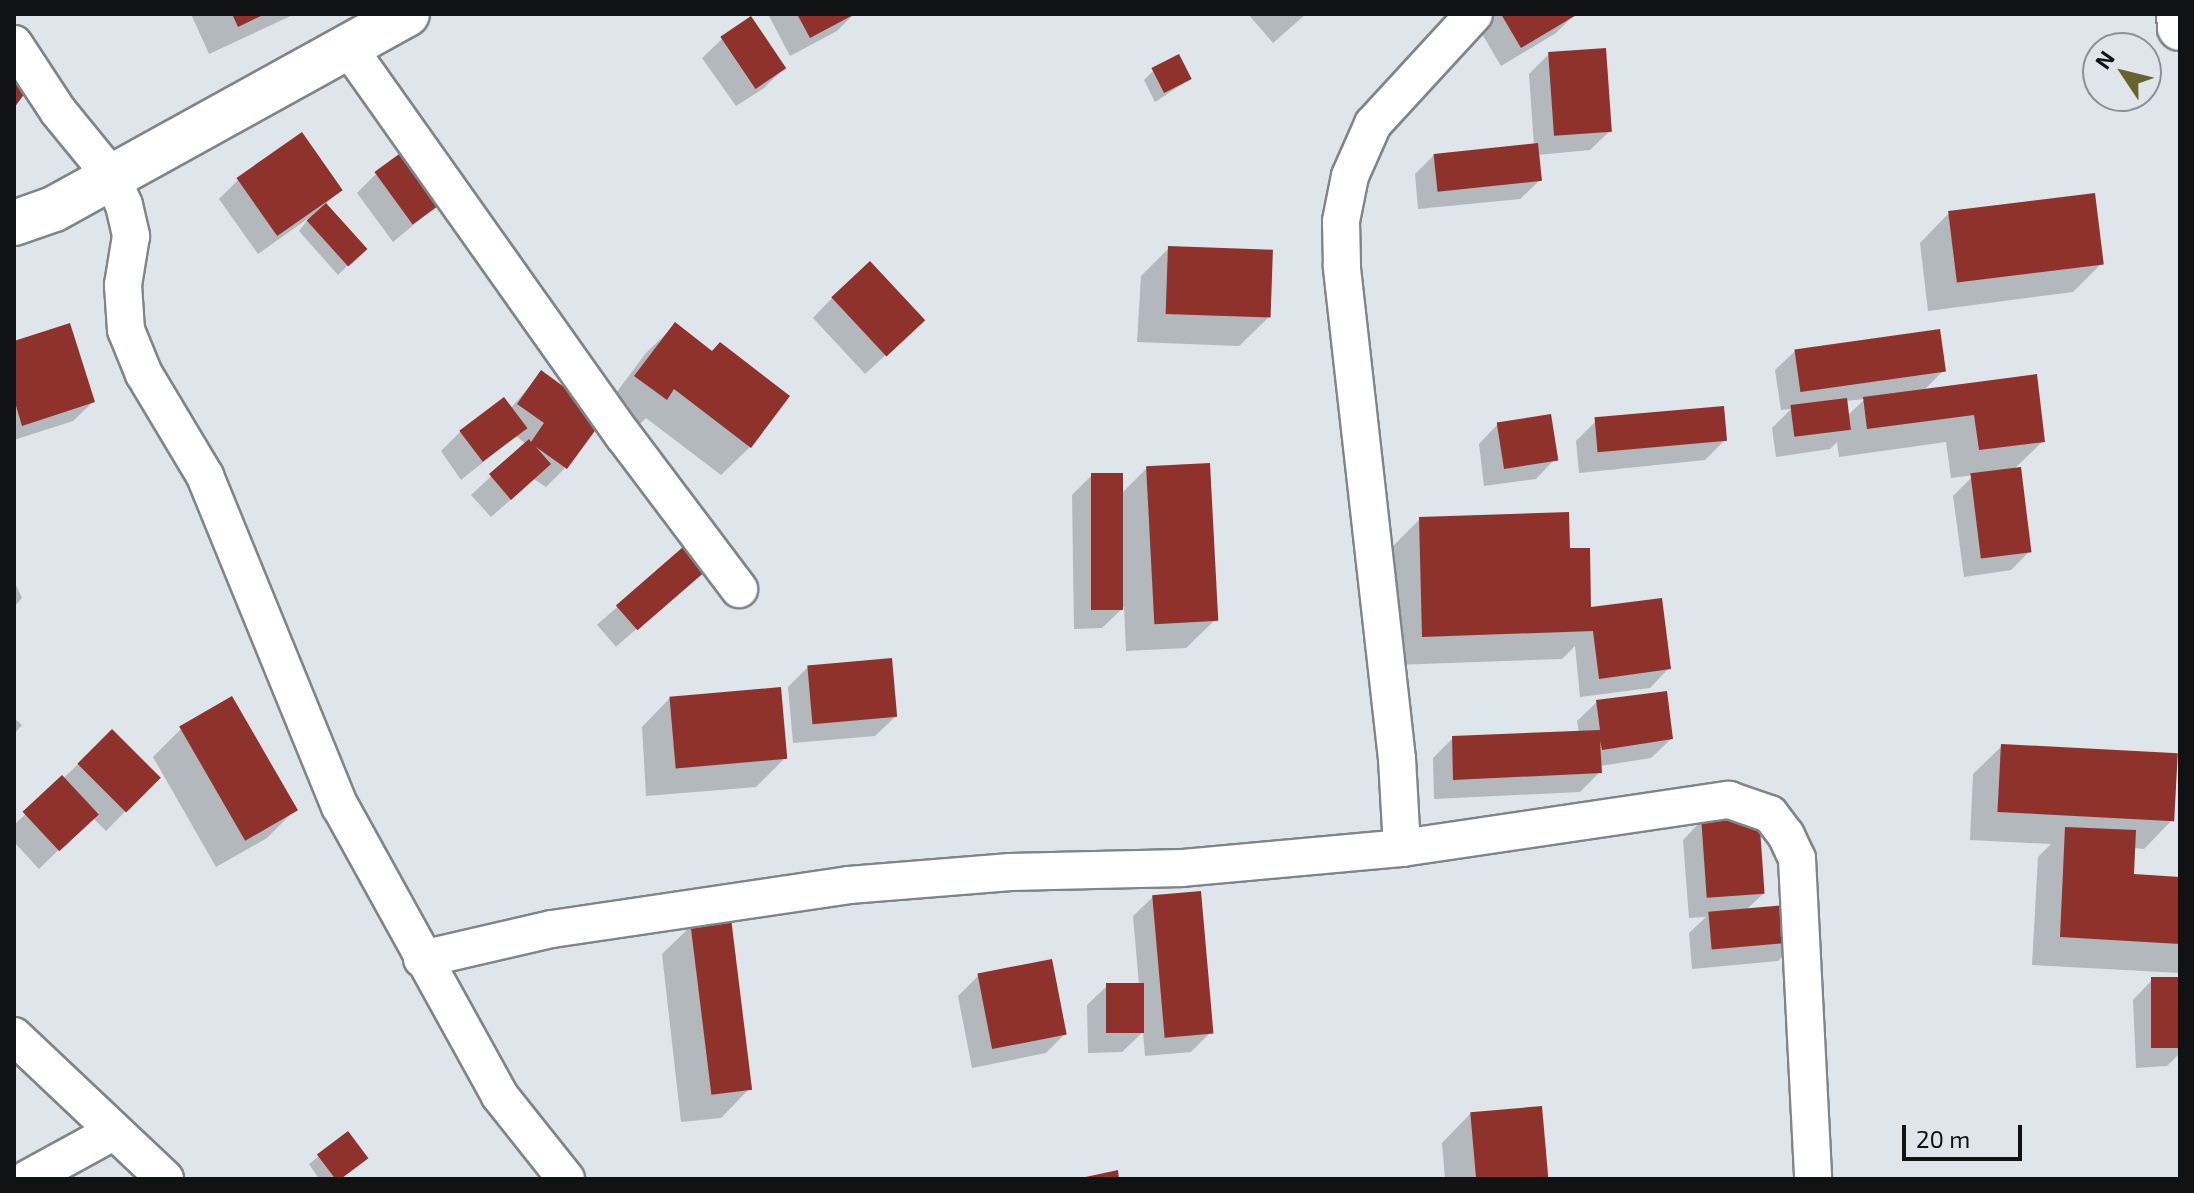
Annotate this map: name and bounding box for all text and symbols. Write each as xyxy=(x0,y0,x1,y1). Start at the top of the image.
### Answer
north arrow xyxy=(2082,32,2162,112)
text: N xyxy=(2089,45,2119,73)
scale bar xyxy=(1906,1109,2026,1159)
text: 20 m xyxy=(1916,1124,1970,1153)

